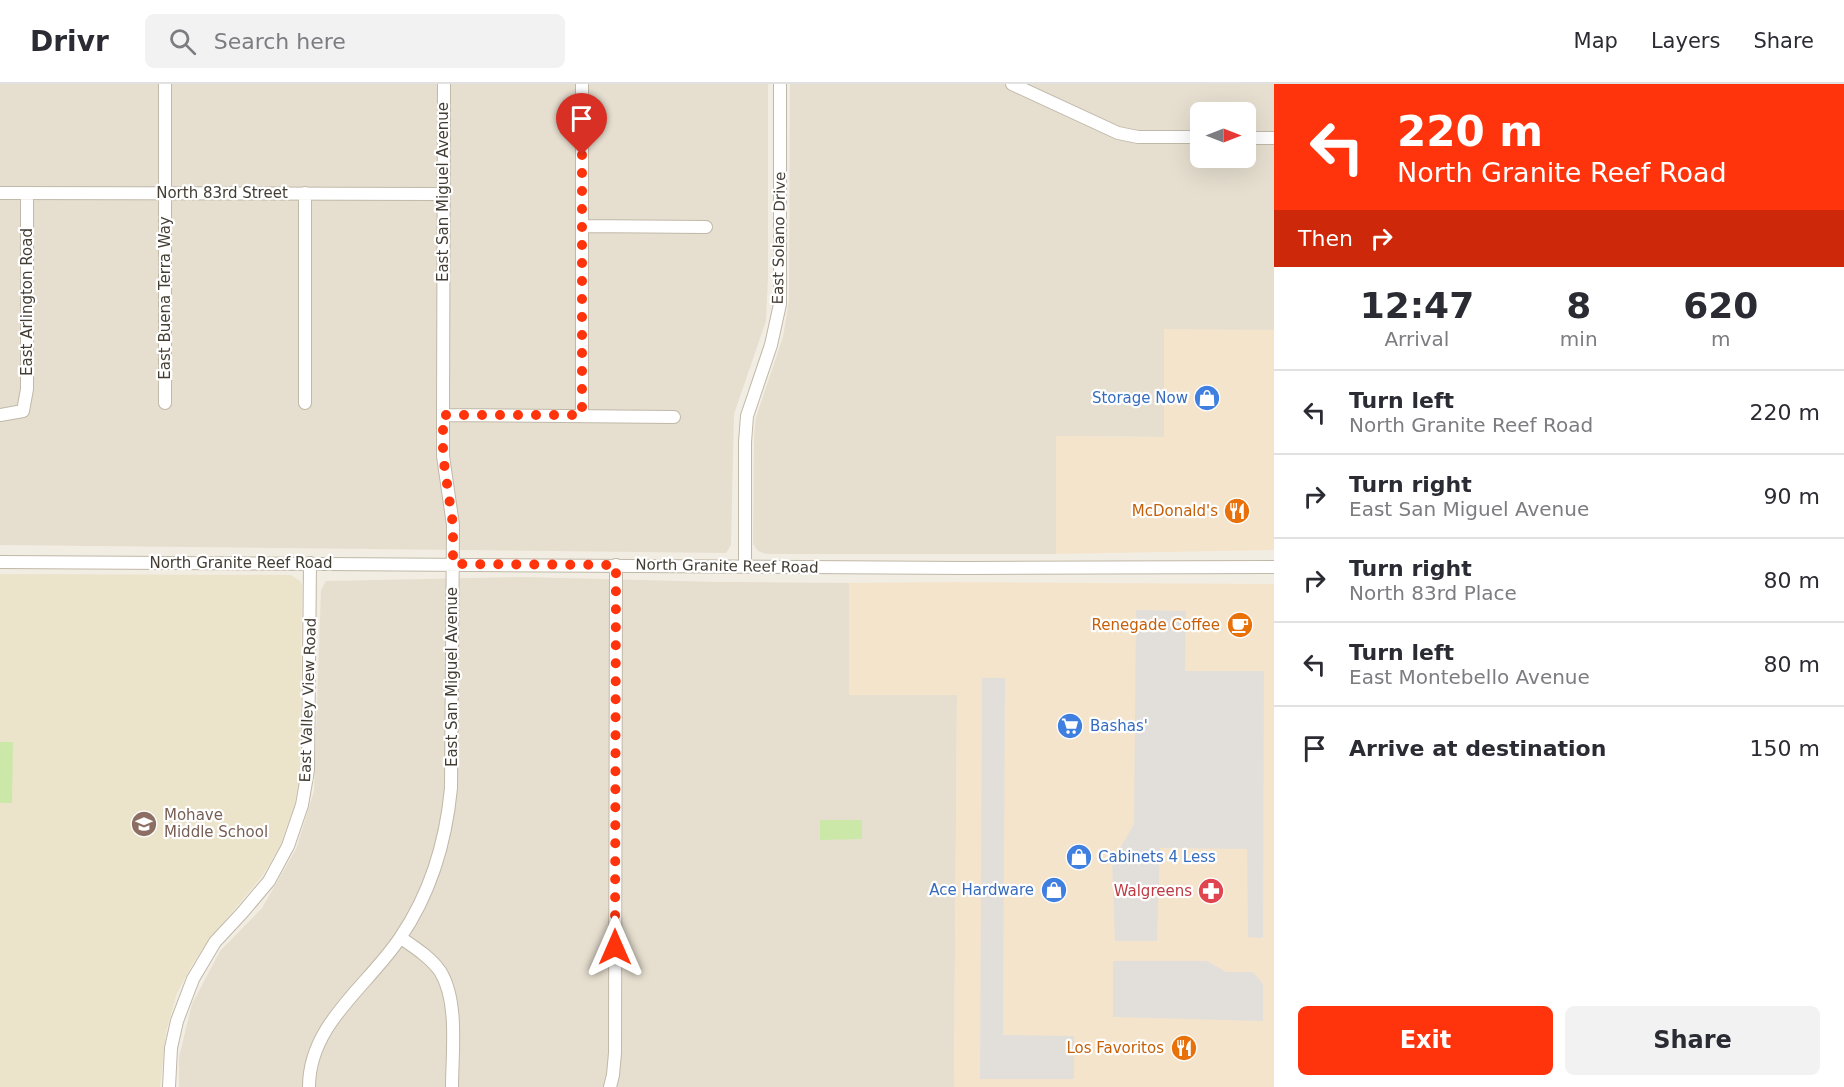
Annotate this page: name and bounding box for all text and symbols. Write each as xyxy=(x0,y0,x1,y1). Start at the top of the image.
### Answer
search box xyxy=(145,14,565,68)
text: Drivr xyxy=(30,25,109,58)
icon: search xyxy=(166,25,199,58)
text: Search here xyxy=(214,29,346,54)
text: Map xyxy=(1574,29,1618,53)
text: Layers xyxy=(1651,29,1720,53)
text: Share xyxy=(1753,29,1814,53)
pin xyxy=(556,93,607,155)
street label: East San Miguel Avenue xyxy=(434,102,452,282)
icon: arrive xyxy=(565,102,598,135)
north arrow xyxy=(1190,102,1256,168)
map controls xyxy=(1190,102,1256,168)
text: 220 m xyxy=(1397,107,1543,156)
icon: left xyxy=(1298,108,1376,186)
text: North Granite Reef Road xyxy=(1397,157,1727,188)
street label: East Solano Drive xyxy=(769,172,789,304)
street label: North 83rd Street xyxy=(156,184,288,202)
street label: East Buena Terra Way xyxy=(156,216,174,380)
icon: right xyxy=(1365,222,1398,255)
text: Then xyxy=(1298,226,1353,251)
street label: East Arlington Road xyxy=(18,228,36,376)
text: 12:47 xyxy=(1360,285,1474,326)
text: 8 xyxy=(1566,285,1591,326)
text: 620 xyxy=(1683,285,1758,326)
text: Arrival xyxy=(1384,327,1449,351)
text: min xyxy=(1560,327,1598,351)
text: m xyxy=(1711,327,1731,351)
shop icon: Storage Now xyxy=(1192,383,1222,413)
text: Turn left xyxy=(1349,388,1454,413)
place label: Storage Now xyxy=(1092,389,1188,407)
icon: left xyxy=(1298,396,1331,429)
text: 220 m xyxy=(1750,400,1820,425)
text: North Granite Reef Road xyxy=(1349,413,1593,437)
text: Turn right xyxy=(1349,472,1472,497)
icon: right xyxy=(1298,480,1331,513)
text: 90 m xyxy=(1764,484,1820,509)
restaurant icon: McDonald's xyxy=(1222,496,1252,526)
text: East San Miguel Avenue xyxy=(1349,497,1589,521)
place label: McDonald's xyxy=(1132,502,1218,520)
street label: North Granite Reef Road xyxy=(149,554,333,572)
street label: North Granite Reef Road xyxy=(635,555,819,577)
text: Turn right xyxy=(1349,556,1472,581)
icon: right xyxy=(1298,564,1331,597)
text: 80 m xyxy=(1764,568,1820,593)
text: North 83rd Place xyxy=(1349,581,1517,605)
street label: East San Miguel Avenue xyxy=(443,587,461,767)
cafe icon: Renegade Coffee xyxy=(1225,610,1255,640)
place label: Renegade Coffee xyxy=(1092,616,1220,634)
street label: East Valley View Road xyxy=(296,617,320,783)
text: Turn left xyxy=(1349,640,1454,665)
icon: left xyxy=(1298,648,1331,681)
text: 80 m xyxy=(1764,652,1820,677)
text: East Montebello Avenue xyxy=(1349,665,1590,689)
supermarket icon: Bashas' xyxy=(1055,711,1085,741)
place label: Bashas' xyxy=(1090,717,1148,735)
icon: arrive xyxy=(1298,732,1331,765)
text: Arrive at destination xyxy=(1349,736,1606,761)
text: 150 m xyxy=(1750,736,1820,761)
place label: Mohave Middle School xyxy=(164,806,268,841)
school or university icon: Mohave Middle School xyxy=(129,809,159,839)
shop icon: Cabinets 4 Less xyxy=(1064,842,1094,872)
place label: Cabinets 4 Less xyxy=(1098,848,1216,866)
shop icon: Ace Hardware xyxy=(1039,875,1069,905)
pharmacy icon: Walgreens xyxy=(1196,876,1226,906)
place label: Ace Hardware xyxy=(929,881,1034,899)
place label: Walgreens xyxy=(1114,882,1192,900)
position arrow xyxy=(583,915,647,979)
button: Exit xyxy=(1298,1006,1553,1075)
button: Share xyxy=(1565,1006,1820,1075)
restaurant icon: Los Favoritos xyxy=(1169,1033,1199,1063)
place label: Los Favoritos xyxy=(1066,1039,1164,1057)

